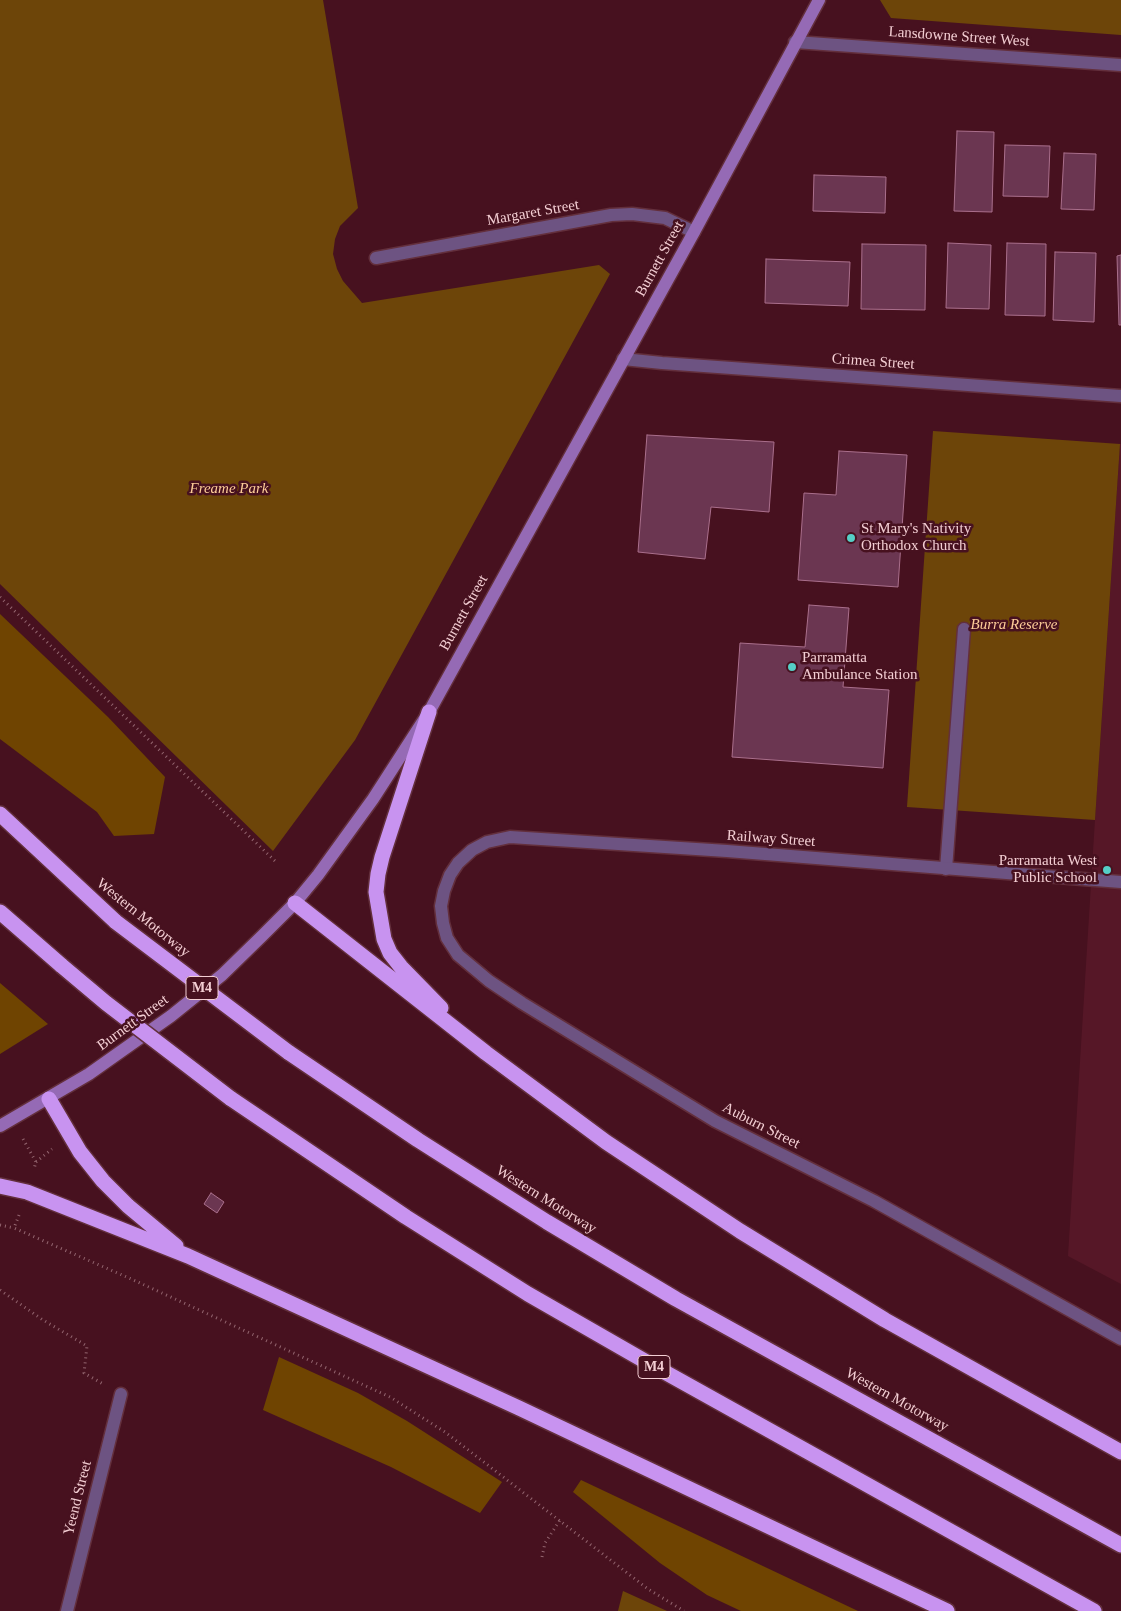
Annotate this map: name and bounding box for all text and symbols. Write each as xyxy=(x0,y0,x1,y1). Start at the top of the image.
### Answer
street label: Lansdowne Street West xyxy=(888,23,1030,51)
street label: Margaret Street xyxy=(485,196,581,230)
street label: Burnett Street xyxy=(632,218,688,300)
street label: Crimea Street xyxy=(831,350,915,374)
park label: Freame Park xyxy=(190,480,268,498)
place label: St Mary's Nativity Orthodox Church xyxy=(861,520,971,555)
marker: St Mary's Nativity Orthodox Church xyxy=(845,532,857,544)
street label: Burnett Street xyxy=(436,572,492,654)
park label: Burra Reserve xyxy=(970,616,1058,634)
place label: Parramatta Ambulance Station xyxy=(802,649,917,684)
marker: Parramatta Ambulance Station xyxy=(786,661,798,673)
street label: Railway Street xyxy=(726,827,816,851)
place label: Parramatta West Public School xyxy=(999,852,1097,887)
marker: Parramatta West Public School xyxy=(1101,864,1113,876)
street label: Western Motorway xyxy=(93,875,193,961)
road number: M4 xyxy=(186,976,218,1000)
street label: Burnett Street xyxy=(94,991,172,1055)
street label: Auburn Street xyxy=(719,1099,803,1153)
street label: Western Motorway xyxy=(492,1162,600,1238)
road number: M4 xyxy=(638,1355,670,1378)
street label: Western Motorway xyxy=(842,1364,952,1436)
street label: Yeend Street xyxy=(60,1459,96,1537)

